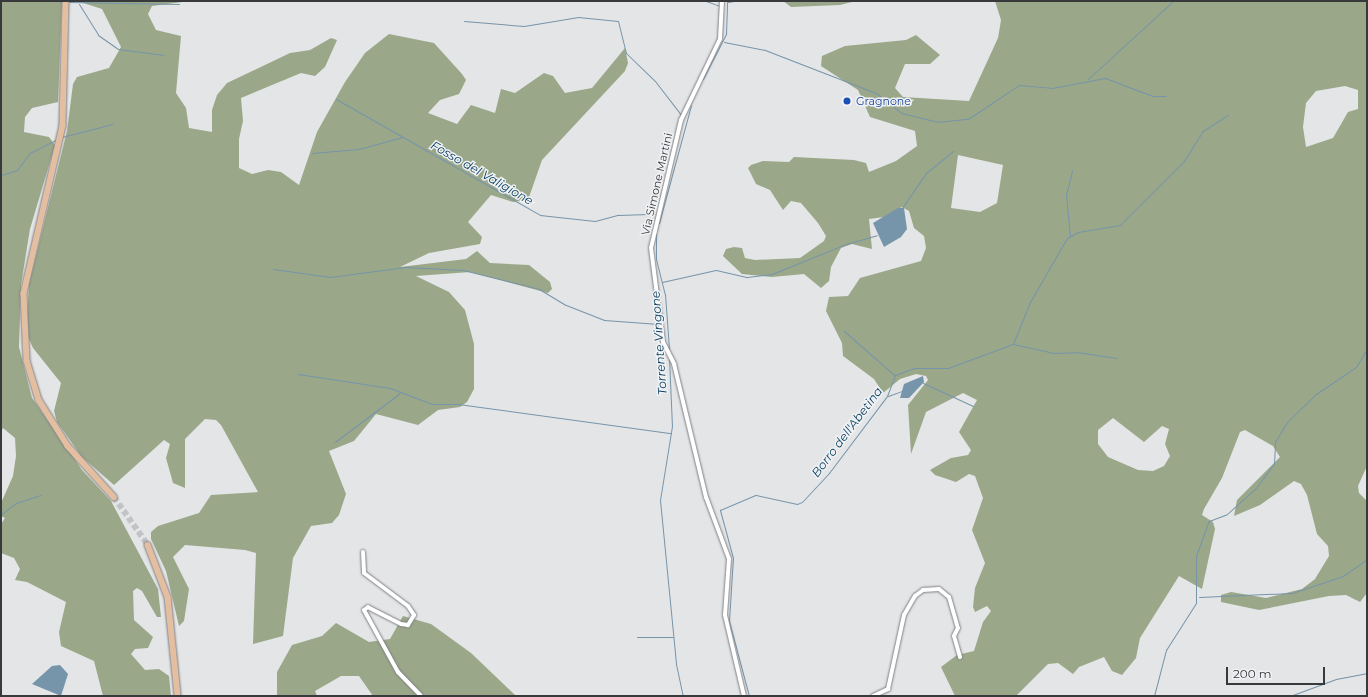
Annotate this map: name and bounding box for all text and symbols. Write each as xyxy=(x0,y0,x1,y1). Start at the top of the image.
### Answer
place label: Gragnone xyxy=(856,94,911,108)
marker: Gragnone xyxy=(841,95,853,107)
street label: Via Simone Martini xyxy=(639,132,675,236)
water label: Fosso del Valigione xyxy=(428,138,536,208)
water label: Torrente Vingone xyxy=(648,291,670,395)
water label: Borro dell'Abetina xyxy=(809,384,885,480)
scale bar xyxy=(1228,659,1327,685)
text: 200 m xyxy=(1233,666,1272,681)

